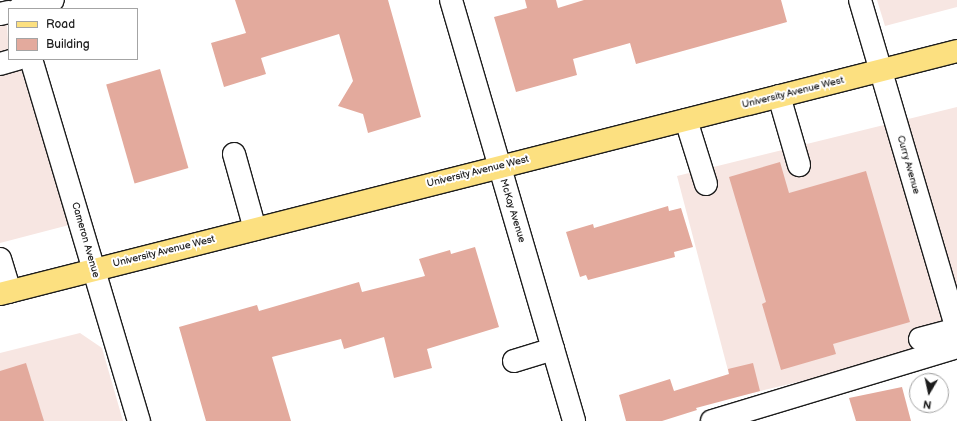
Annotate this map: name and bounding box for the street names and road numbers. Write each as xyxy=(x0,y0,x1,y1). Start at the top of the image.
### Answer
street label: University Avenue West xyxy=(740,74,846,112)
street label: Curry Avenue xyxy=(894,134,922,196)
street label: University Avenue West xyxy=(425,153,531,191)
street label: McKay Avenue xyxy=(497,177,527,245)
street label: Cameron Avenue xyxy=(68,201,102,279)
street label: University Avenue West xyxy=(111,233,217,271)

